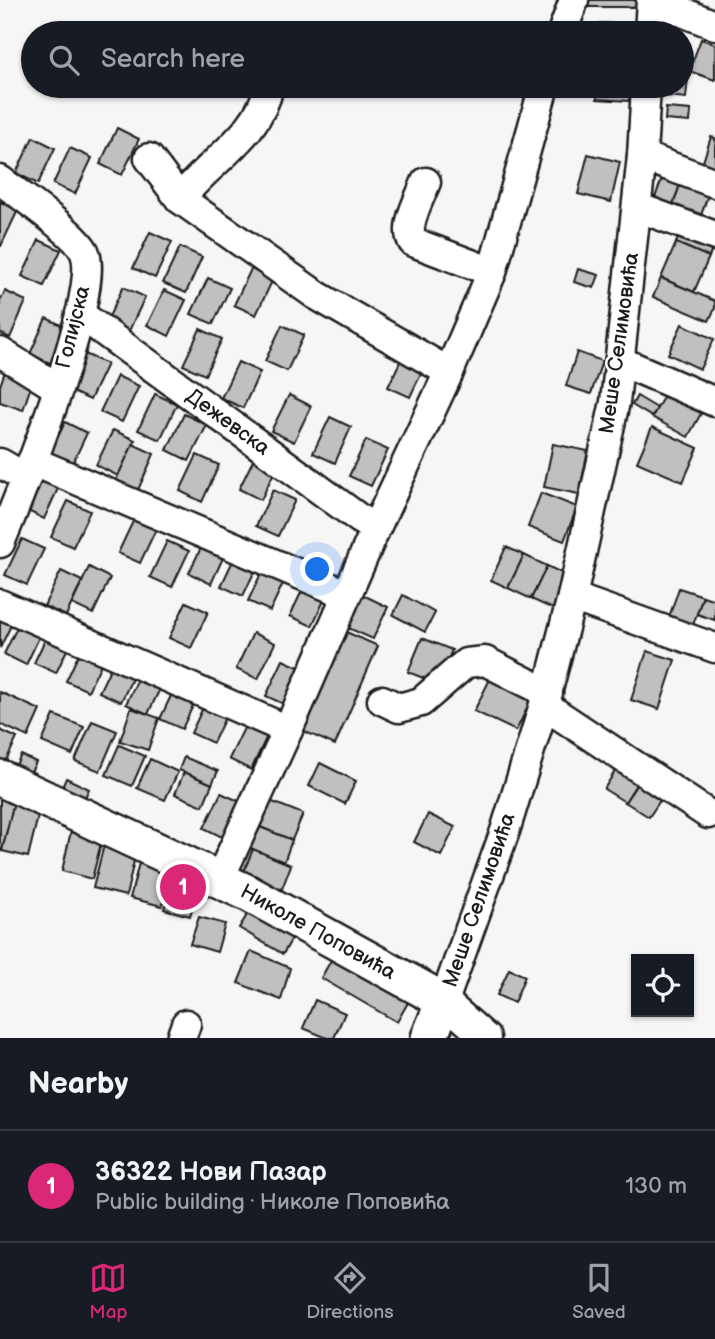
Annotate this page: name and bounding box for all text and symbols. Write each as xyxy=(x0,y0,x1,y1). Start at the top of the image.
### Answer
search box xyxy=(21,21,694,98)
icon: search xyxy=(45,41,83,79)
text: Search here xyxy=(101,44,245,75)
street label: Меше Селимовића xyxy=(594,250,644,435)
street label: Голијска xyxy=(51,282,95,371)
street label: Дежевска xyxy=(181,383,275,461)
your location xyxy=(300,552,334,586)
street label: Меше Селимовића xyxy=(437,809,521,990)
pin: 1 xyxy=(160,861,206,913)
street label: Николе Поповића xyxy=(236,879,400,985)
map controls xyxy=(631,954,694,1017)
button: locate xyxy=(631,954,694,1017)
text: Nearby xyxy=(28,1066,128,1102)
text: 36322 Нови Пазар xyxy=(95,1157,327,1188)
text: 1 xyxy=(46,1172,56,1200)
text: 130 m xyxy=(625,1172,687,1200)
text: Public building · Николе Поповића xyxy=(95,1188,450,1216)
tab: Map xyxy=(89,1259,128,1324)
tab: Directions xyxy=(306,1259,394,1324)
tab: Saved xyxy=(572,1259,626,1324)

